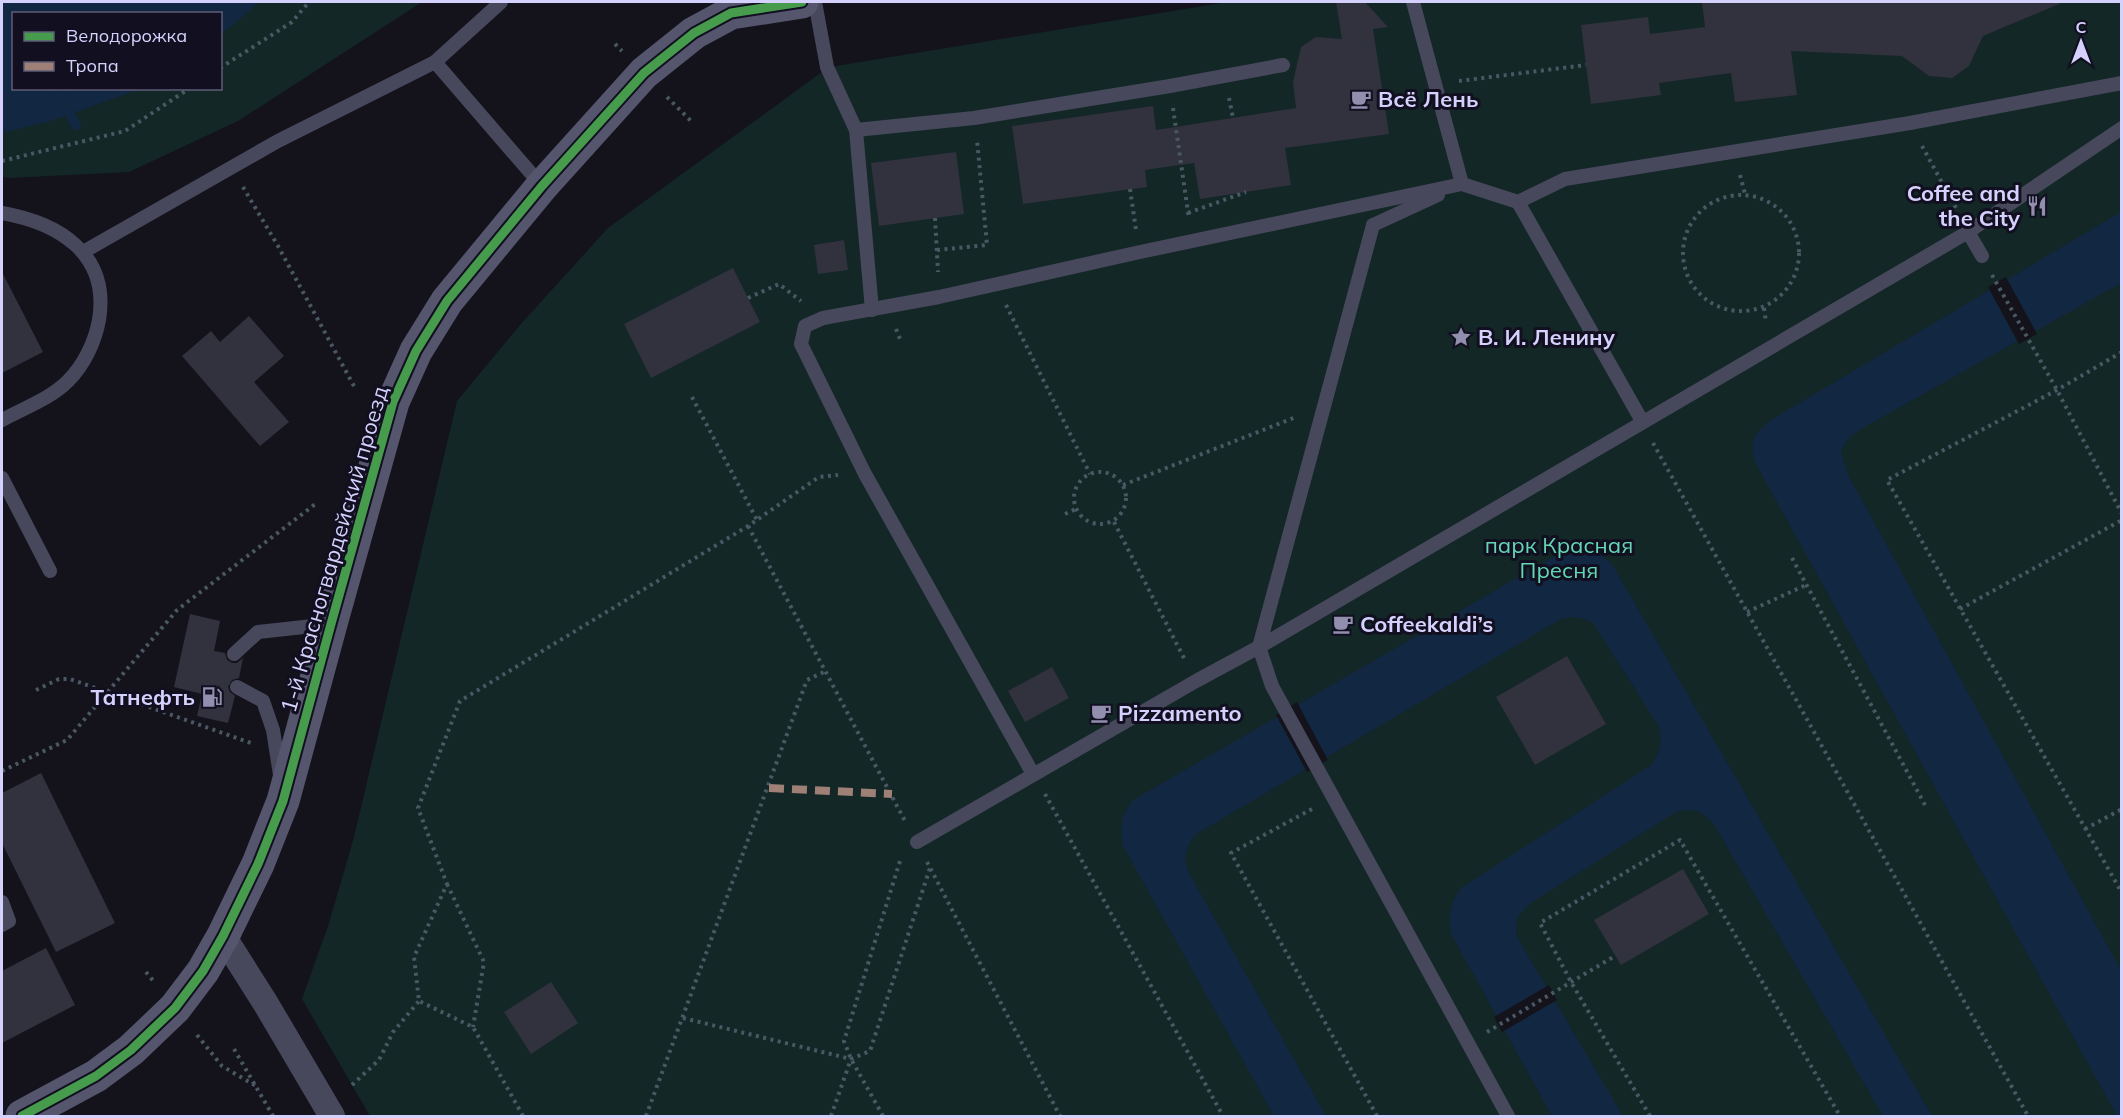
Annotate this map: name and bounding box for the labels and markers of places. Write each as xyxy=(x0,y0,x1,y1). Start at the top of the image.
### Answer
place label: Всё Лень xyxy=(1378,85,1478,113)
cafe icon: Всё Лень xyxy=(1349,87,1373,111)
place label: Coffee and the City xyxy=(1907,179,2020,232)
restaurant icon: Coffee and the City xyxy=(2025,194,2049,218)
place label: В. И. Ленину xyxy=(1478,323,1616,351)
place icon: В. И. Ленину xyxy=(1449,325,1473,349)
place label: Coffeekaldi’s xyxy=(1360,610,1493,638)
cafe icon: Coffeekaldi’s xyxy=(1331,612,1355,636)
place label: Татнефть xyxy=(91,683,195,711)
fuel station icon: Татнефть xyxy=(200,685,224,709)
place label: Pizzamento xyxy=(1118,699,1241,727)
cafe icon: Pizzamento xyxy=(1089,701,1113,725)

